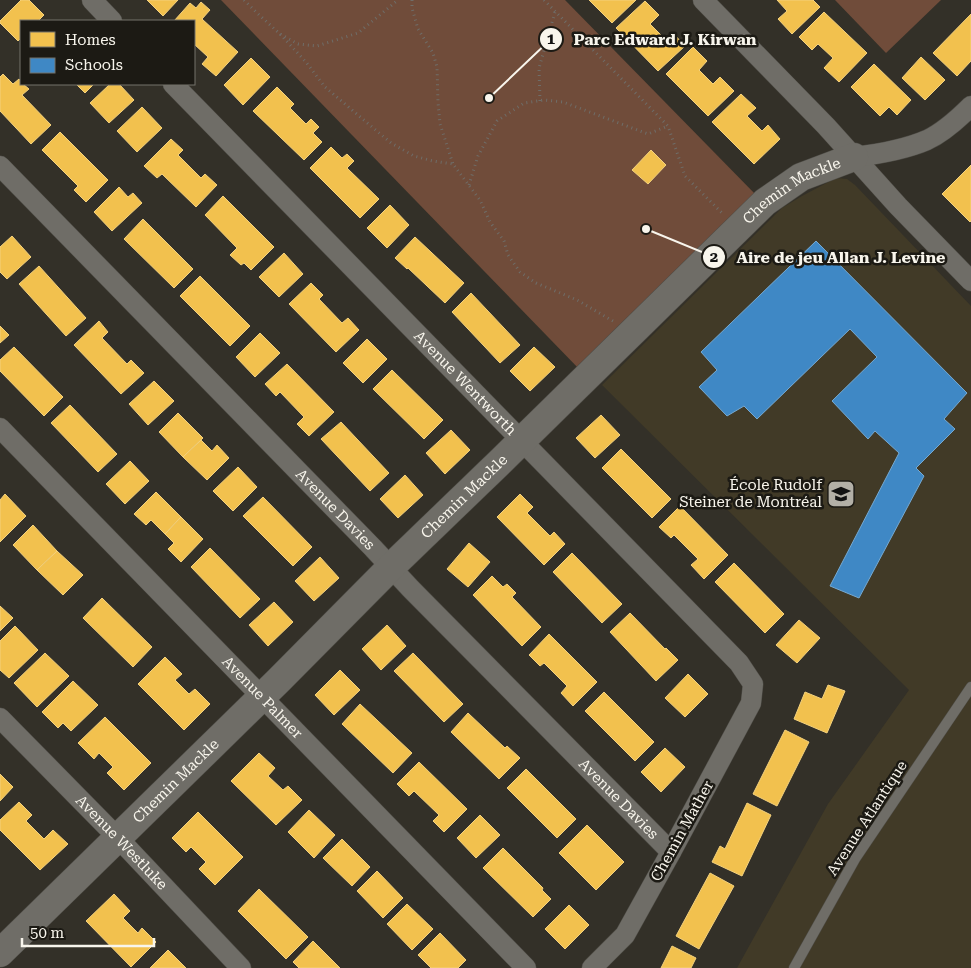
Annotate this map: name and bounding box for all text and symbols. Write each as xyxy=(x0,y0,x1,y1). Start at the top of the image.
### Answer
legend xyxy=(20,20,195,85)
callout: Parc Edward J. Kirwan xyxy=(538,24,766,55)
text: 1 xyxy=(547,30,556,48)
text: Parc Edward J. Kirwan xyxy=(573,30,757,49)
text: Homes xyxy=(65,31,116,49)
text: Schools xyxy=(65,56,123,74)
street label: Chemin Mackle xyxy=(739,154,843,228)
callout: Aire de jeu Allan J. Levine xyxy=(701,242,955,273)
text: 2 xyxy=(710,248,718,266)
text: Aire de jeu Allan J. Levine xyxy=(736,248,946,267)
street label: Avenue Wentworth xyxy=(410,327,520,439)
street label: Chemin Mackle xyxy=(417,451,511,542)
street label: Avenue Davies xyxy=(292,465,379,554)
place label: École Rudolf Steiner de Montréal xyxy=(679,476,823,511)
school or university icon: École Rudolf Steiner de Montréal xyxy=(826,479,856,509)
street label: Avenue Palmer xyxy=(218,652,306,742)
street label: Chemin Mackle xyxy=(129,735,223,827)
street label: Avenue Davies xyxy=(575,755,662,843)
street label: Avenue Atlantique xyxy=(823,757,911,879)
street label: Chemin Mather xyxy=(647,777,717,885)
street label: Avenue Westluke xyxy=(72,791,171,894)
scale bar xyxy=(22,916,155,948)
text: 50 m xyxy=(30,924,65,942)

